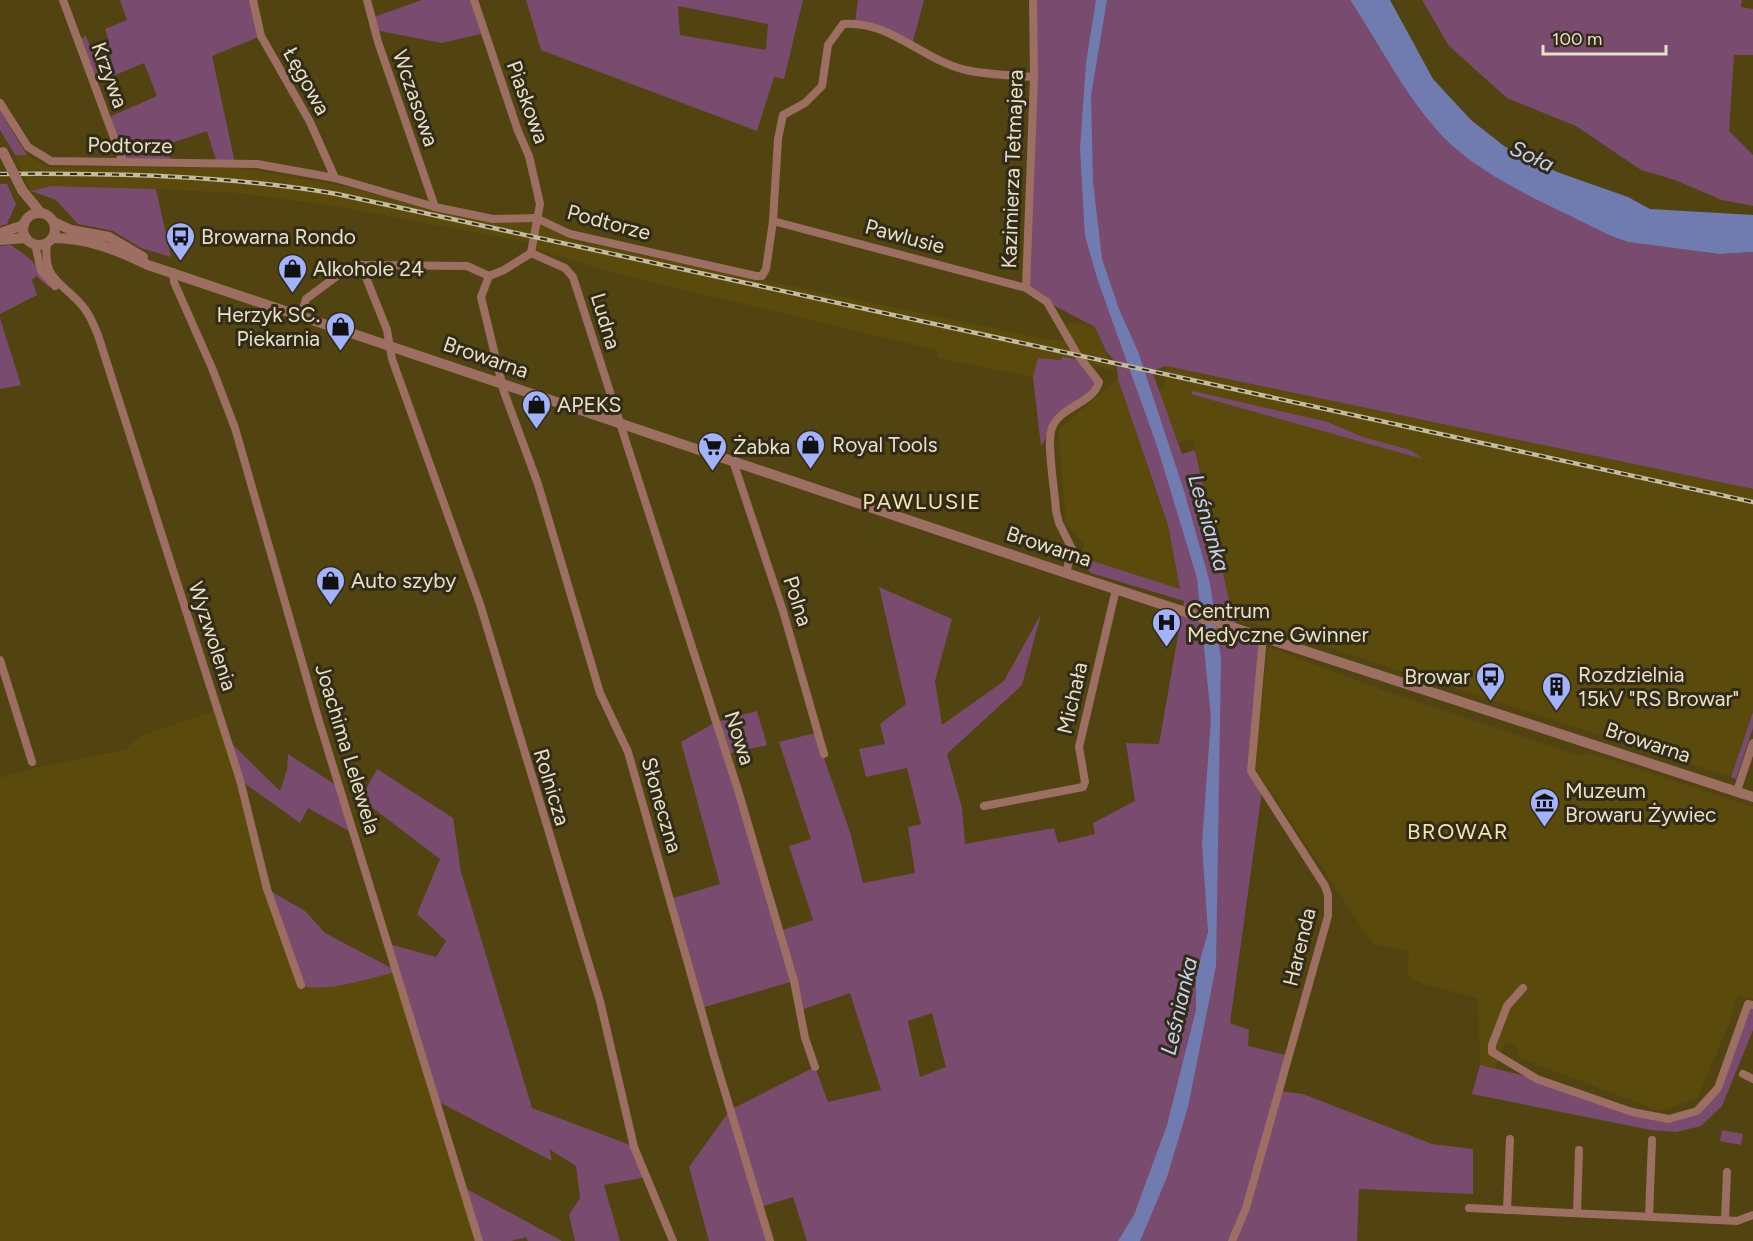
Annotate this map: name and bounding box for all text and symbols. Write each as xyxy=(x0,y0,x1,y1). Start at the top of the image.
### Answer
scale bar xyxy=(1543,18,1666,56)
text: 100 m xyxy=(1552,28,1602,50)
street label: Krzywa xyxy=(87,39,133,111)
street label: Łęgowa xyxy=(278,43,336,119)
street label: Wczasowa xyxy=(388,47,444,149)
street label: Piaskowa xyxy=(501,57,555,147)
street label: Kazimierza Tetmajera xyxy=(996,69,1028,269)
street label: Podtorze xyxy=(87,132,173,158)
water label: Soła xyxy=(1506,134,1558,178)
street label: Podtorze xyxy=(565,199,653,245)
street label: Pawlusie xyxy=(862,213,948,259)
bus stop icon: Browarna Rondo xyxy=(164,220,196,262)
place label: Browarna Rondo xyxy=(201,224,356,249)
shop icon: Alkohole 24 xyxy=(276,252,308,294)
place label: Alkohole 24 xyxy=(313,256,424,281)
street label: Ludna xyxy=(586,290,626,352)
place label: Herzyk SC. Piekarnia xyxy=(217,302,320,351)
shop icon: Herzyk SC. Piekarnia xyxy=(325,310,357,352)
street label: Browarna xyxy=(440,331,532,383)
shop icon: APEKS xyxy=(520,388,552,430)
place label: APEKS xyxy=(557,392,622,417)
shop icon: Royal Tools xyxy=(795,428,827,470)
supermarket icon: Żabka xyxy=(696,430,728,472)
place label: Royal Tools xyxy=(832,432,937,457)
place label: Żabka xyxy=(733,434,790,459)
water label: Leśnianka xyxy=(1182,471,1236,575)
district label: PAWLUSIE xyxy=(862,488,982,515)
street label: Browarna xyxy=(1003,520,1095,572)
shop icon: Auto szyby xyxy=(314,564,346,606)
place label: Auto szyby xyxy=(351,568,456,593)
street label: Polna xyxy=(778,573,818,629)
street label: Wyzwolenia xyxy=(184,578,242,694)
place label: Centrum Medyczne Gwinner xyxy=(1187,598,1369,647)
hospital icon: Centrum Medyczne Gwinner xyxy=(1150,606,1182,648)
street label: Michała xyxy=(1052,660,1092,736)
bus stop icon: Browar xyxy=(1475,660,1507,702)
street label: Joachima Lelewela xyxy=(310,661,386,837)
place label: Rozdzielnia 15kV "RS Browar" xyxy=(1578,662,1739,711)
place label: Browar xyxy=(1404,664,1470,689)
building icon: Rozdzielnia 15kV "RS Browar" xyxy=(1541,670,1573,712)
street label: Nowa xyxy=(720,708,760,768)
street label: Browarna xyxy=(1602,716,1694,768)
street label: Rolnicza xyxy=(529,746,575,828)
street label: Słoneczna xyxy=(636,754,688,856)
place label: Muzeum Browaru Żywiec xyxy=(1565,778,1716,827)
museum icon: Muzeum Browaru Żywiec xyxy=(1528,786,1560,828)
district label: BROWAR xyxy=(1407,818,1509,845)
street label: Harenda xyxy=(1277,905,1321,989)
water label: Leśnianka xyxy=(1155,954,1203,1058)

